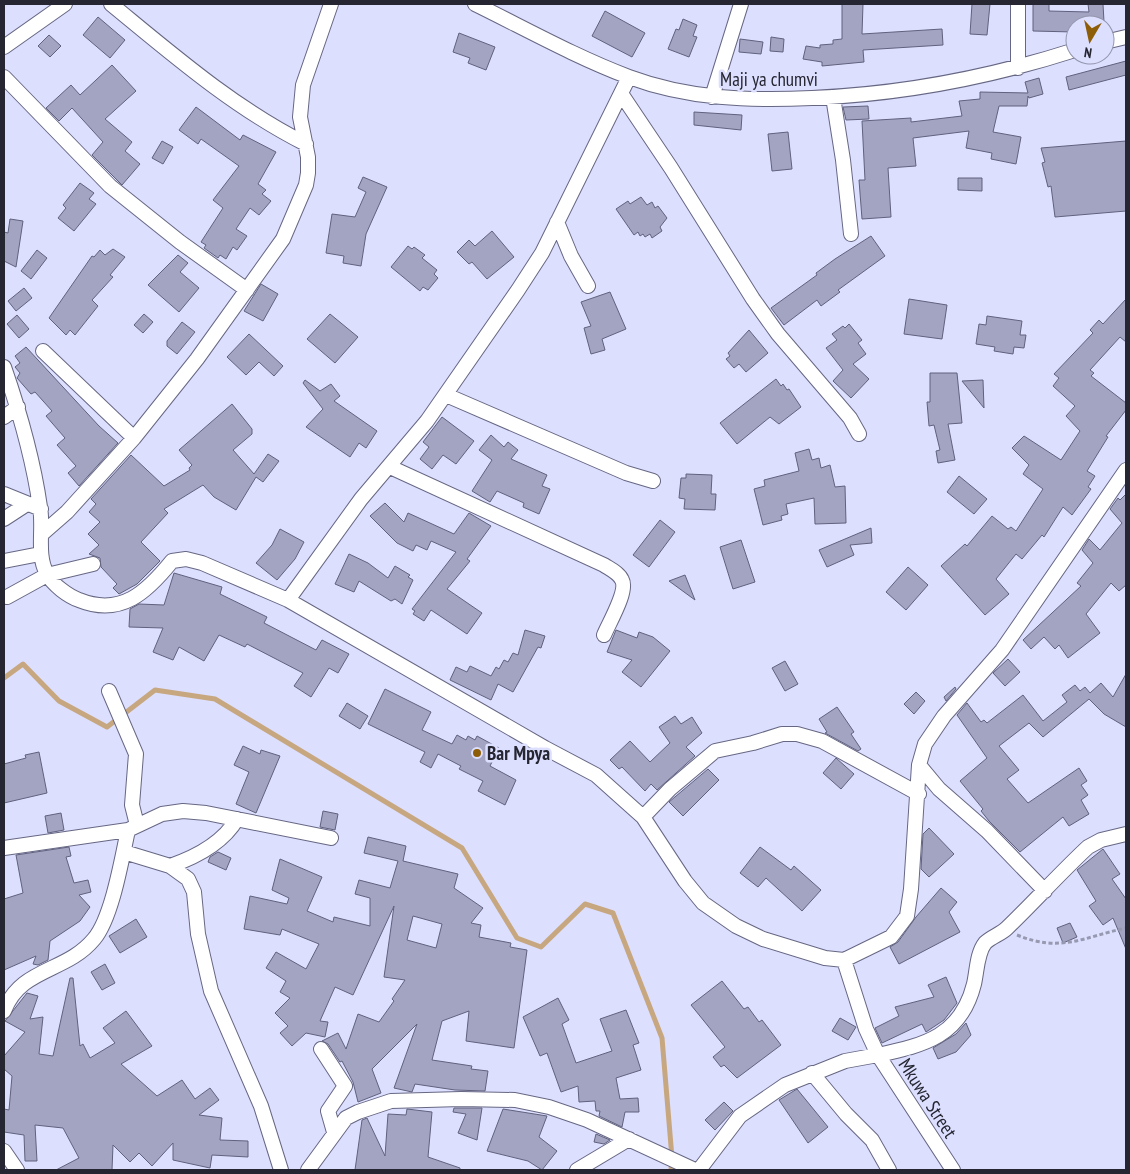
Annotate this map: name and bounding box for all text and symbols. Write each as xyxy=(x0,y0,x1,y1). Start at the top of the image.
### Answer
north arrow xyxy=(1065,15,1115,65)
text: N xyxy=(1083,43,1093,62)
street label: Maji ya chumvi xyxy=(720,67,818,91)
place label: Bar Mpya xyxy=(487,741,550,765)
marker: Bar Mpya xyxy=(471,747,483,759)
street label: Mkuwa Street xyxy=(893,1054,963,1143)

